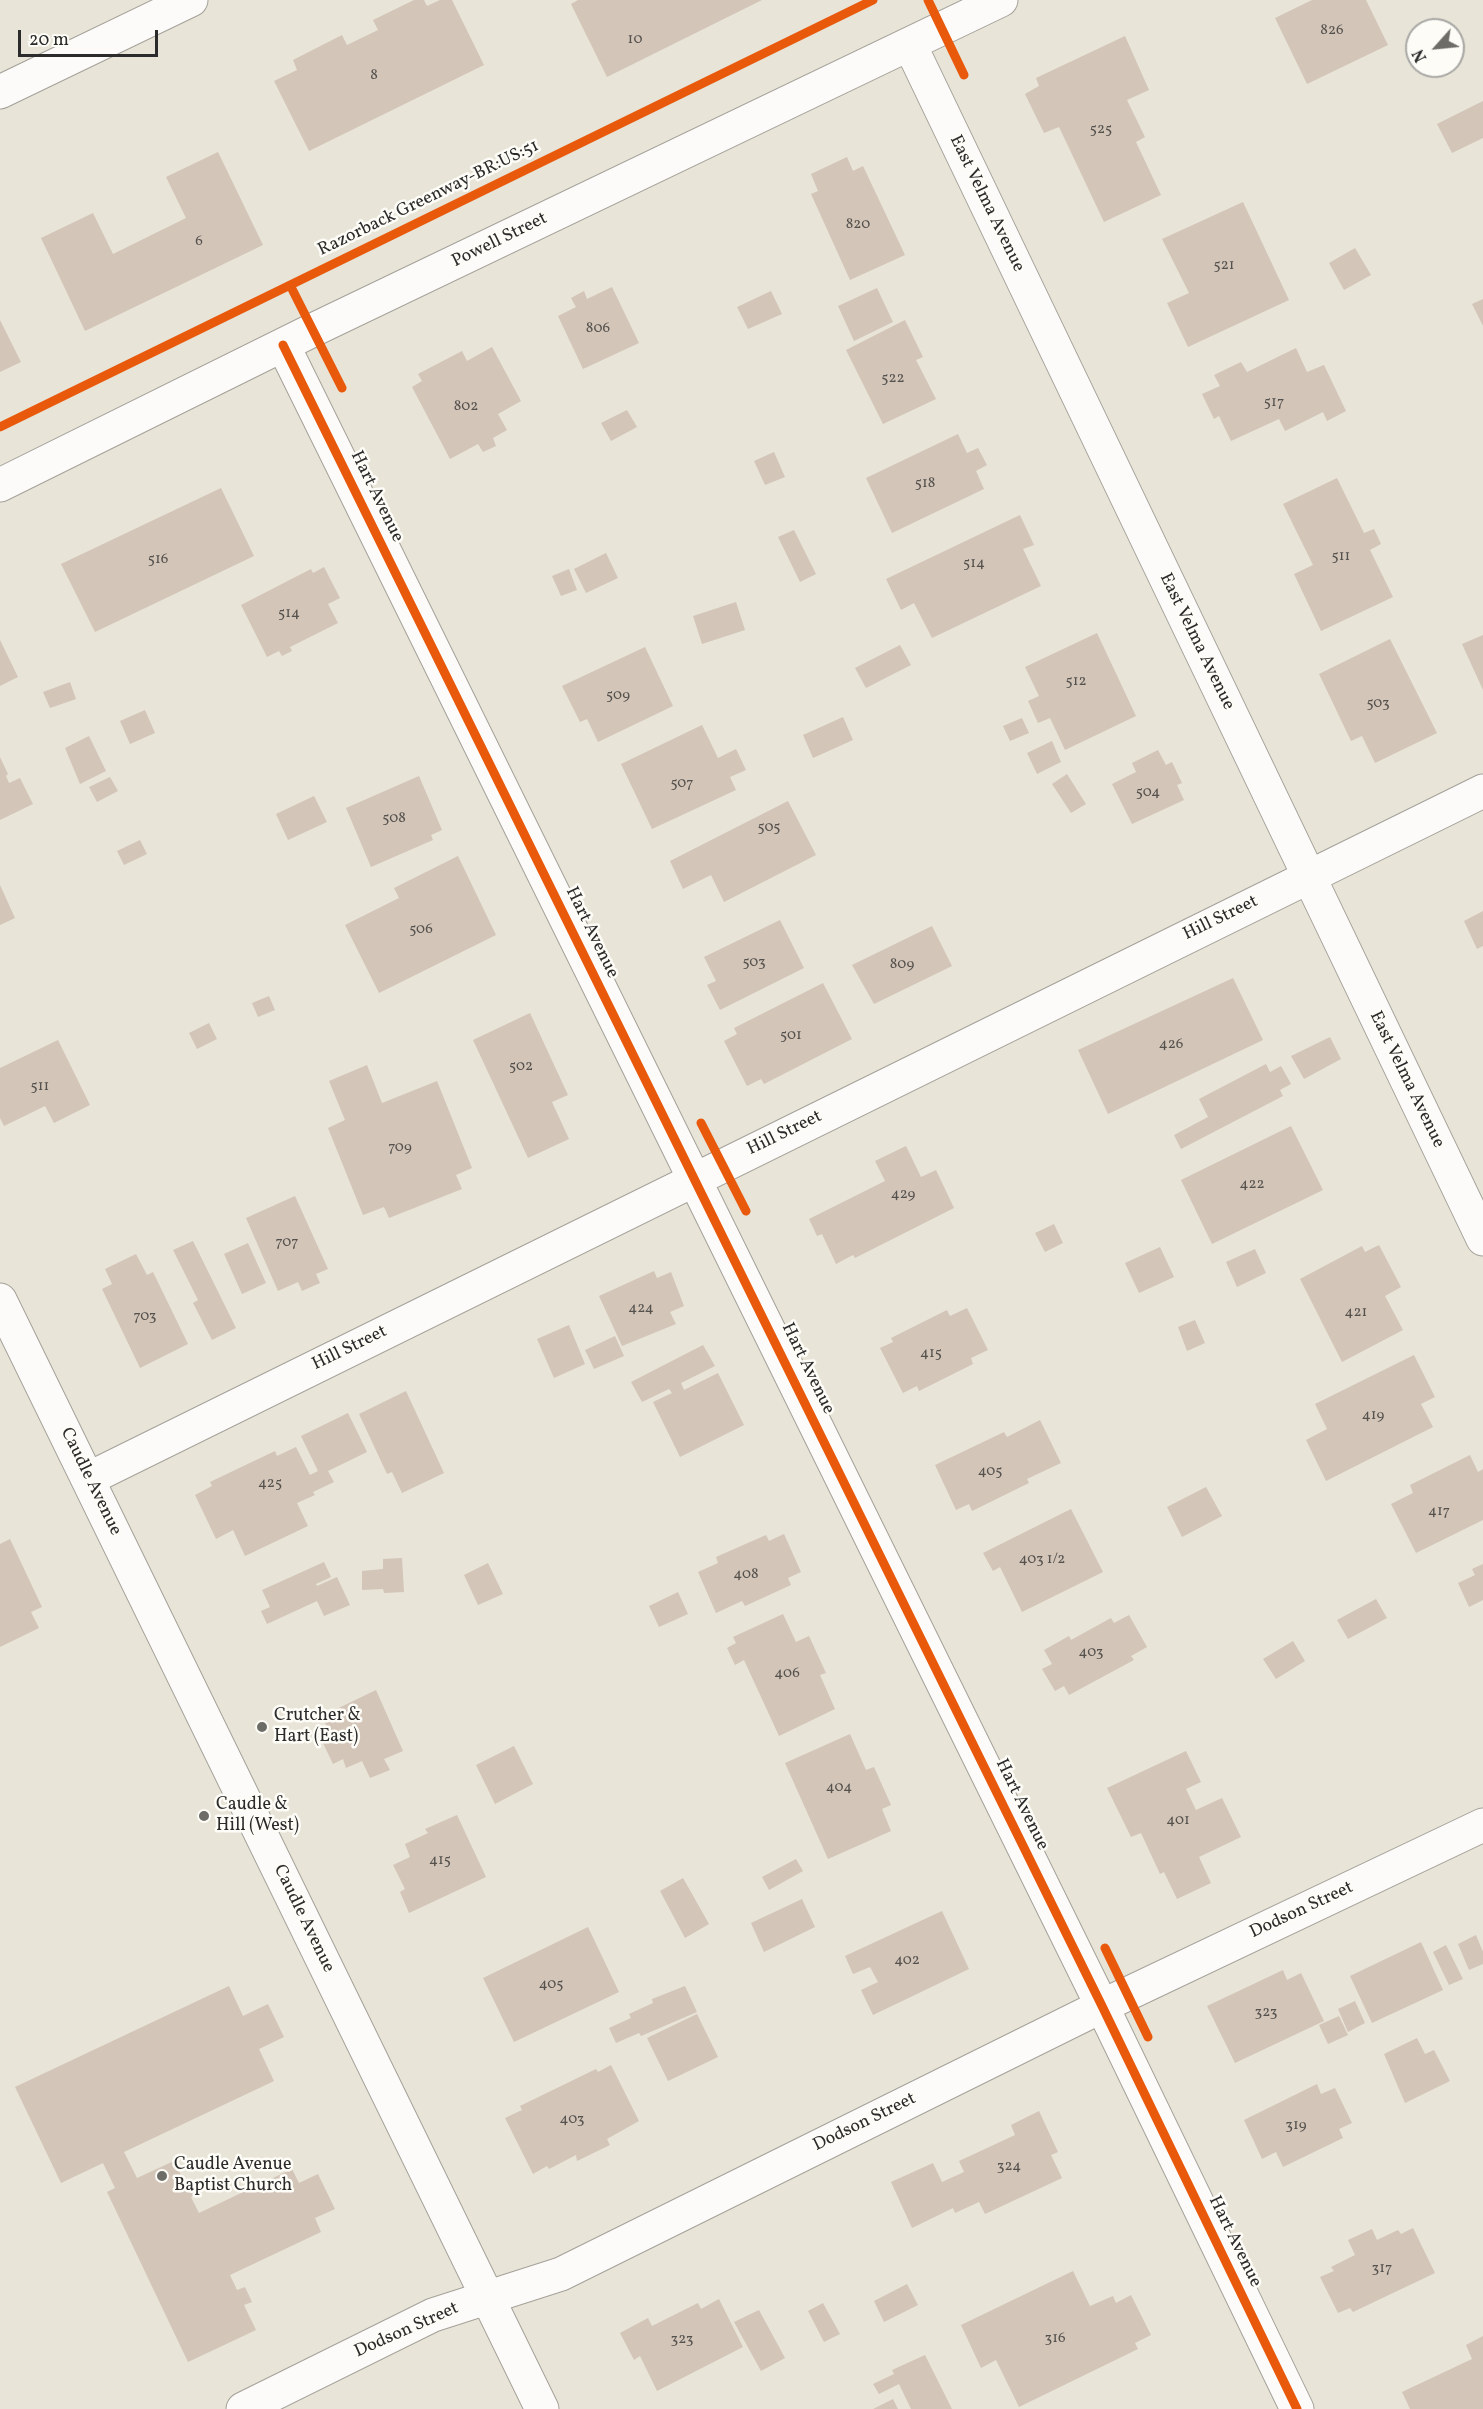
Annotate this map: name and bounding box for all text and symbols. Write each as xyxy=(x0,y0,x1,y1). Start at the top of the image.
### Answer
scale bar xyxy=(21,18,160,56)
north arrow xyxy=(1405,18,1465,78)
house number: 826 xyxy=(1320,22,1344,40)
text: 20 m xyxy=(29,28,69,53)
house number: 10 xyxy=(628,31,642,49)
text: N xyxy=(1408,45,1433,65)
house number: 8 xyxy=(370,67,378,85)
house number: 525 xyxy=(1090,121,1112,139)
street label: East Velma Avenue xyxy=(944,132,1028,276)
street label: Razorback Greenway-BR:US:51 xyxy=(315,136,543,262)
street label: Powell Street xyxy=(449,209,551,273)
house number: 820 xyxy=(846,216,870,234)
house number: 6 xyxy=(195,233,203,251)
house number: 521 xyxy=(1213,257,1235,275)
house number: 806 xyxy=(586,320,610,338)
house number: 522 xyxy=(881,370,905,388)
house number: 517 xyxy=(1264,394,1284,412)
house number: 802 xyxy=(454,398,478,416)
street label: Hart Avenue xyxy=(345,448,407,546)
house number: 518 xyxy=(915,475,935,493)
house number: 511 xyxy=(1332,548,1350,566)
house number: 516 xyxy=(148,551,168,569)
house number: 514 xyxy=(963,555,985,573)
street label: East Velma Avenue xyxy=(1154,570,1238,714)
house number: 514 xyxy=(278,605,300,623)
house number: 512 xyxy=(1065,673,1087,691)
house number: 509 xyxy=(606,687,630,705)
house number: 503 xyxy=(1366,695,1390,713)
house number: 507 xyxy=(670,775,694,793)
house number: 504 xyxy=(1136,784,1160,802)
house number: 508 xyxy=(382,810,406,828)
house number: 505 xyxy=(758,819,780,837)
street label: Hart Avenue xyxy=(560,884,622,982)
street label: Hill Street xyxy=(1180,892,1262,946)
house number: 506 xyxy=(409,921,433,939)
house number: 503 xyxy=(742,954,766,972)
house number: 809 xyxy=(890,956,914,974)
street label: East Velma Avenue xyxy=(1364,1008,1448,1152)
house number: 501 xyxy=(780,1027,802,1045)
house number: 426 xyxy=(1159,1036,1183,1054)
house number: 502 xyxy=(509,1058,533,1076)
house number: 511 xyxy=(31,1078,49,1096)
street label: Hill Street xyxy=(744,1107,826,1161)
house number: 709 xyxy=(388,1139,412,1157)
house number: 422 xyxy=(1239,1176,1265,1194)
house number: 429 xyxy=(891,1186,915,1204)
house number: 707 xyxy=(276,1234,298,1252)
house number: 424 xyxy=(628,1300,654,1318)
house number: 421 xyxy=(1345,1304,1367,1322)
house number: 703 xyxy=(134,1308,156,1326)
street label: Hart Avenue xyxy=(776,1320,838,1418)
street label: Hill Street xyxy=(309,1322,391,1376)
house number: 415 xyxy=(920,1345,942,1363)
house number: 419 xyxy=(1362,1407,1384,1425)
street label: Caudle Avenue xyxy=(55,1425,125,1539)
house number: 405 xyxy=(978,1463,1002,1481)
house number: 425 xyxy=(258,1475,282,1493)
house number: 417 xyxy=(1428,1503,1450,1521)
house number: 403 1/2 xyxy=(1019,1551,1065,1569)
house number: 408 xyxy=(733,1566,759,1584)
house number: 403 xyxy=(1079,1644,1103,1662)
house number: 406 xyxy=(774,1665,800,1683)
place label: Crutcher & Hart (East) xyxy=(274,1706,361,1748)
marker: Crutcher & Hart (East) xyxy=(255,1720,269,1734)
street label: Hart Avenue xyxy=(990,1756,1052,1854)
house number: 404 xyxy=(826,1779,852,1797)
place label: Caudle & Hill (West) xyxy=(216,1795,299,1838)
marker: Caudle & Hill (West) xyxy=(197,1809,211,1823)
house number: 401 xyxy=(1166,1812,1190,1830)
house number: 415 xyxy=(429,1852,451,1870)
street label: Caudle Avenue xyxy=(268,1862,338,1976)
street label: Dodson Street xyxy=(1247,1878,1357,1944)
house number: 402 xyxy=(894,1952,920,1970)
house number: 405 xyxy=(539,1976,563,1994)
house number: 323 xyxy=(1255,2004,1277,2022)
street label: Dodson Street xyxy=(810,2089,920,2157)
house number: 403 xyxy=(560,2111,584,2129)
house number: 319 xyxy=(1285,2117,1307,2135)
place label: Caudle Avenue Baptist Church xyxy=(174,2155,292,2198)
house number: 324 xyxy=(997,2158,1021,2176)
marker: Caudle Avenue Baptist Church xyxy=(155,2169,169,2183)
street label: Hart Avenue xyxy=(1203,2193,1265,2291)
house number: 317 xyxy=(1372,2260,1392,2278)
street label: Dodson Street xyxy=(352,2298,462,2364)
house number: 316 xyxy=(1044,2330,1066,2348)
house number: 323 xyxy=(671,2331,693,2349)

